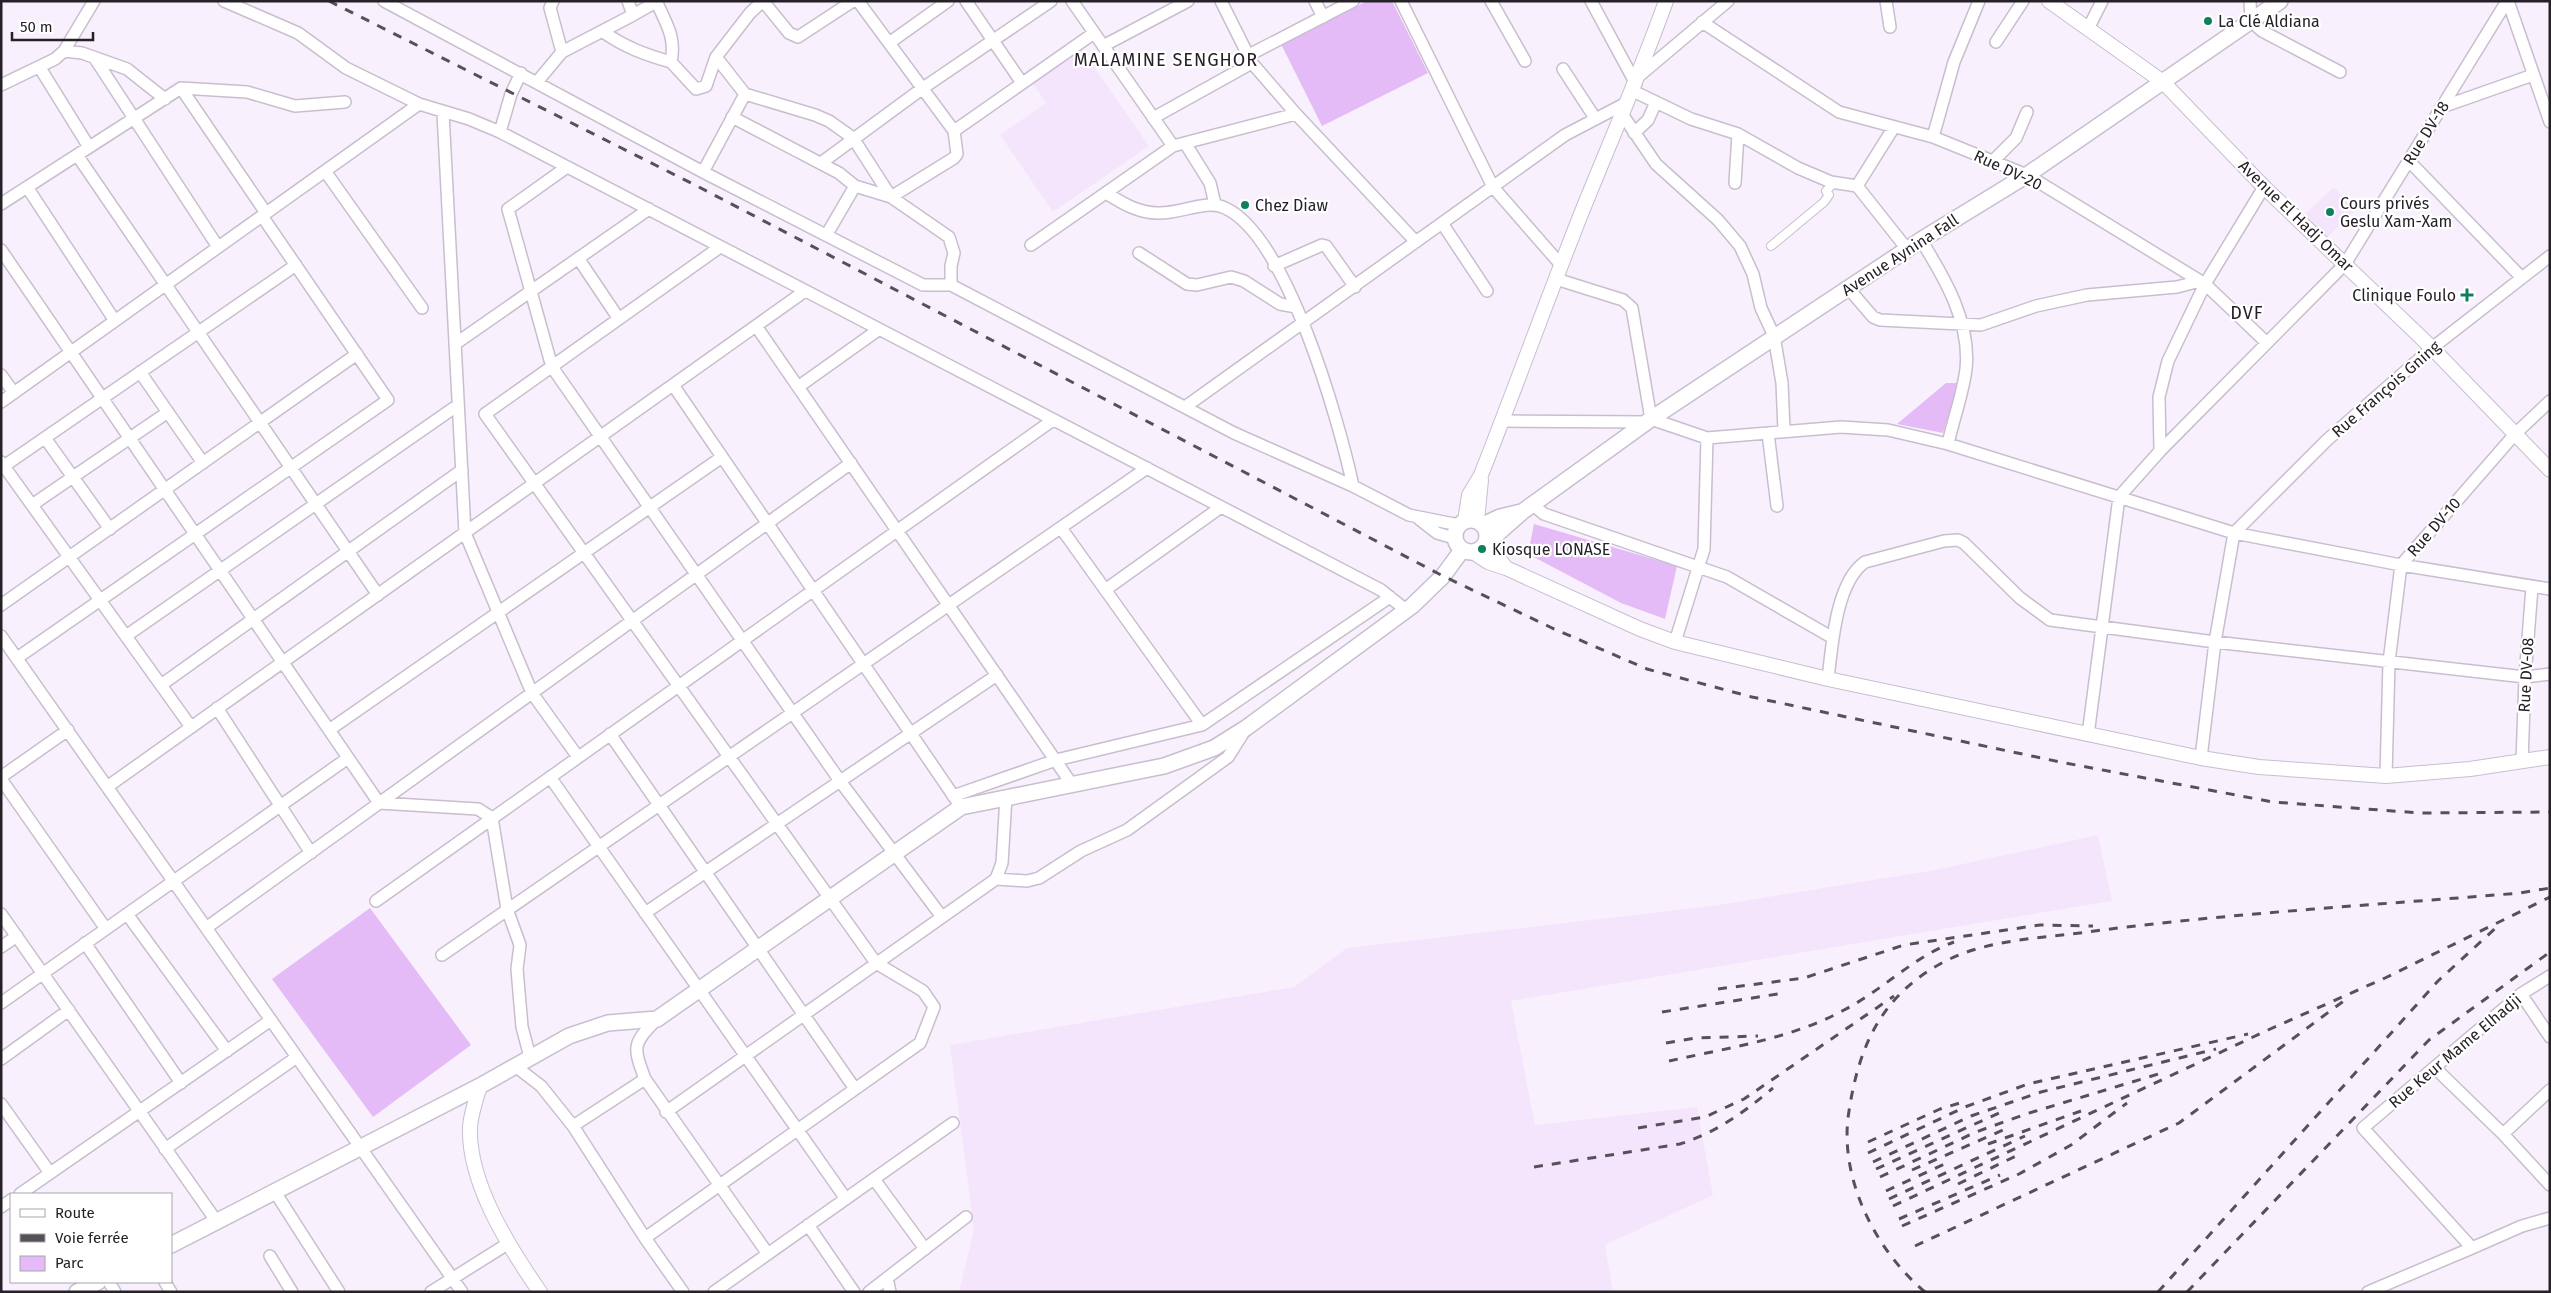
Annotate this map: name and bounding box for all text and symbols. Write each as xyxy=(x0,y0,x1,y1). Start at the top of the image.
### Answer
scale bar xyxy=(12,10,94,42)
place label: La Clé Aldiana xyxy=(2218,12,2320,31)
marker: La Clé Aldiana xyxy=(2202,15,2214,27)
text: 50 m xyxy=(20,18,53,36)
district label: MALAMINE SENGHOR xyxy=(1074,49,1258,71)
street label: Rue DV-18 xyxy=(2399,97,2453,168)
street label: Rue DV-20 xyxy=(1971,146,2045,194)
street label: Avenue El Hadj Omar xyxy=(2235,156,2358,276)
place label: Cours privés Geslu Xam-Xam xyxy=(2340,194,2452,231)
place label: Chez Diaw xyxy=(1255,196,1328,215)
marker: Chez Diaw xyxy=(1239,199,1251,211)
marker: Cours privés Geslu Xam-Xam xyxy=(2324,206,2336,218)
street label: Avenue Aynina Fall xyxy=(1838,210,1962,300)
place label: Clinique Foulo xyxy=(2352,286,2456,305)
marker: Clinique Foulo xyxy=(2460,288,2474,302)
district label: DVF xyxy=(2230,302,2264,324)
street label: Rue François Gning xyxy=(2328,336,2445,442)
street label: Rue DV-10 xyxy=(2403,494,2465,560)
place label: Kiosque LONASE xyxy=(1492,540,1610,559)
marker: Kiosque LONASE xyxy=(1476,543,1488,555)
street label: Rue DV-08 xyxy=(2515,637,2537,713)
street label: Rue Keur Mame Elhadji xyxy=(2385,990,2525,1112)
legend xyxy=(10,1193,172,1283)
text: Route xyxy=(55,1204,95,1222)
text: Voie ferrée xyxy=(55,1229,129,1247)
text: Parc xyxy=(55,1254,84,1272)

